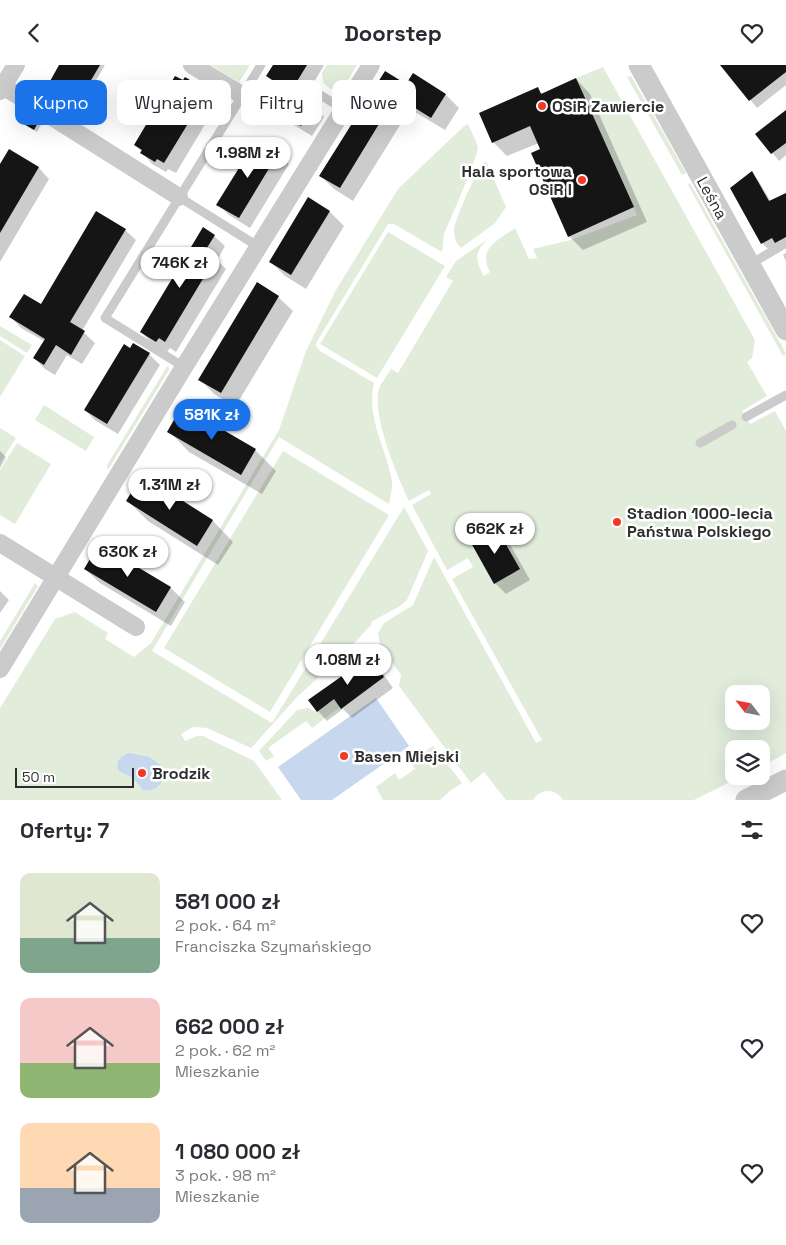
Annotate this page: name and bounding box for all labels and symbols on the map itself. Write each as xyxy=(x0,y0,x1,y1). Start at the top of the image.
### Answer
place label: OSiR Zawiercie xyxy=(552,96,664,117)
marker: OSiR Zawiercie xyxy=(536,100,548,112)
pin: 1.98M zł xyxy=(196,137,300,179)
place label: Hala sportowa OSiR I xyxy=(461,161,572,200)
street label: Leśna xyxy=(692,173,732,223)
marker: Hala sportowa OSiR I xyxy=(576,174,588,186)
pin: 746K zł xyxy=(134,247,226,289)
pin: 581K zł xyxy=(166,399,258,441)
pin: 1.31M zł xyxy=(118,469,222,511)
place label: Stadion 1000-lecia Państwa Polskiego xyxy=(627,503,773,542)
pin: 662K zł xyxy=(449,513,541,555)
marker: Stadion 1000-lecia Państwa Polskiego xyxy=(611,516,623,528)
pin: 630K zł xyxy=(82,535,174,578)
pin: 1.08M zł xyxy=(296,643,400,686)
north arrow xyxy=(725,685,770,730)
place label: Basen Miejski xyxy=(354,746,459,767)
marker: Basen Miejski xyxy=(338,750,350,762)
place label: Brodzik xyxy=(152,763,210,784)
scale bar xyxy=(15,765,134,788)
marker: Brodzik xyxy=(136,767,148,779)

